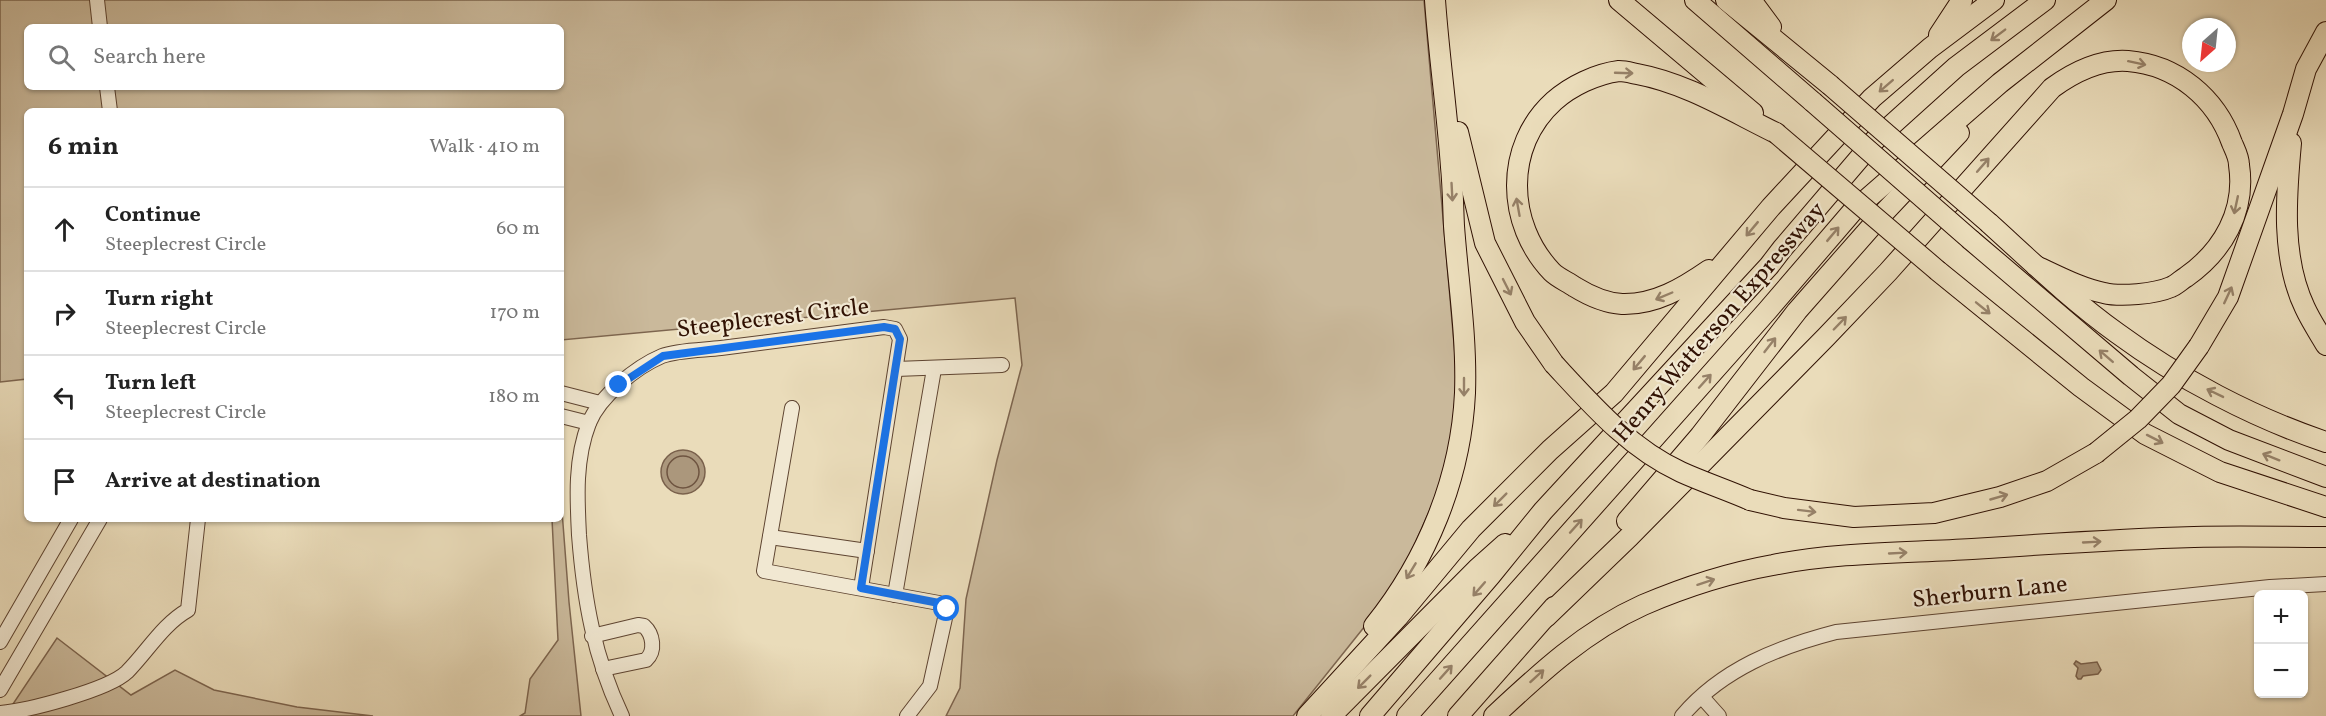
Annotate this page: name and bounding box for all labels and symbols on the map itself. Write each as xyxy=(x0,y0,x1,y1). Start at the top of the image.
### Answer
north arrow xyxy=(2182,18,2236,72)
one-way arrow xyxy=(1991,29,2007,41)
one-way arrow xyxy=(2127,58,2146,69)
one-way arrow xyxy=(1614,68,1633,79)
one-way arrow xyxy=(1878,80,1894,93)
one-way arrow xyxy=(1976,158,1990,173)
one-way arrow xyxy=(1447,181,1458,201)
street label: Henry Watterson Expressway xyxy=(1606,195,1834,451)
one-way arrow xyxy=(2230,195,2242,214)
one-way arrow xyxy=(1513,198,1524,217)
one-way arrow xyxy=(1746,221,1759,237)
one-way arrow xyxy=(1826,227,1840,242)
one-way arrow xyxy=(1502,278,1514,296)
one-way arrow xyxy=(2223,287,2235,305)
street label: Steeplecrest Circle xyxy=(675,290,871,348)
one-way arrow xyxy=(1655,291,1673,302)
one-way arrow xyxy=(1975,302,1991,315)
one-way arrow xyxy=(1832,315,1847,330)
one-way arrow xyxy=(1764,337,1777,353)
one-way arrow xyxy=(2098,349,2114,362)
one-way arrow xyxy=(1632,355,1646,370)
route end xyxy=(605,371,631,397)
one-way arrow xyxy=(1698,374,1712,389)
one-way arrow xyxy=(1458,376,1470,396)
one-way arrow xyxy=(2206,387,2224,399)
one-way arrow xyxy=(2145,434,2163,446)
one-way arrow xyxy=(2262,451,2281,462)
one-way arrow xyxy=(1989,490,2008,502)
one-way arrow xyxy=(1493,492,1508,507)
one-way arrow xyxy=(1796,506,1816,517)
one-way arrow xyxy=(1569,519,1583,534)
one-way arrow xyxy=(2082,536,2102,547)
one-way arrow xyxy=(1887,548,1907,559)
one-way arrow xyxy=(1404,562,1416,579)
street label: Sherburn Lane xyxy=(1911,568,2069,618)
one-way arrow xyxy=(1696,576,1715,587)
one-way arrow xyxy=(1473,581,1486,597)
route start xyxy=(933,595,959,621)
one-way arrow xyxy=(1439,665,1453,680)
one-way arrow xyxy=(1529,669,1544,683)
one-way arrow xyxy=(1357,675,1372,690)

